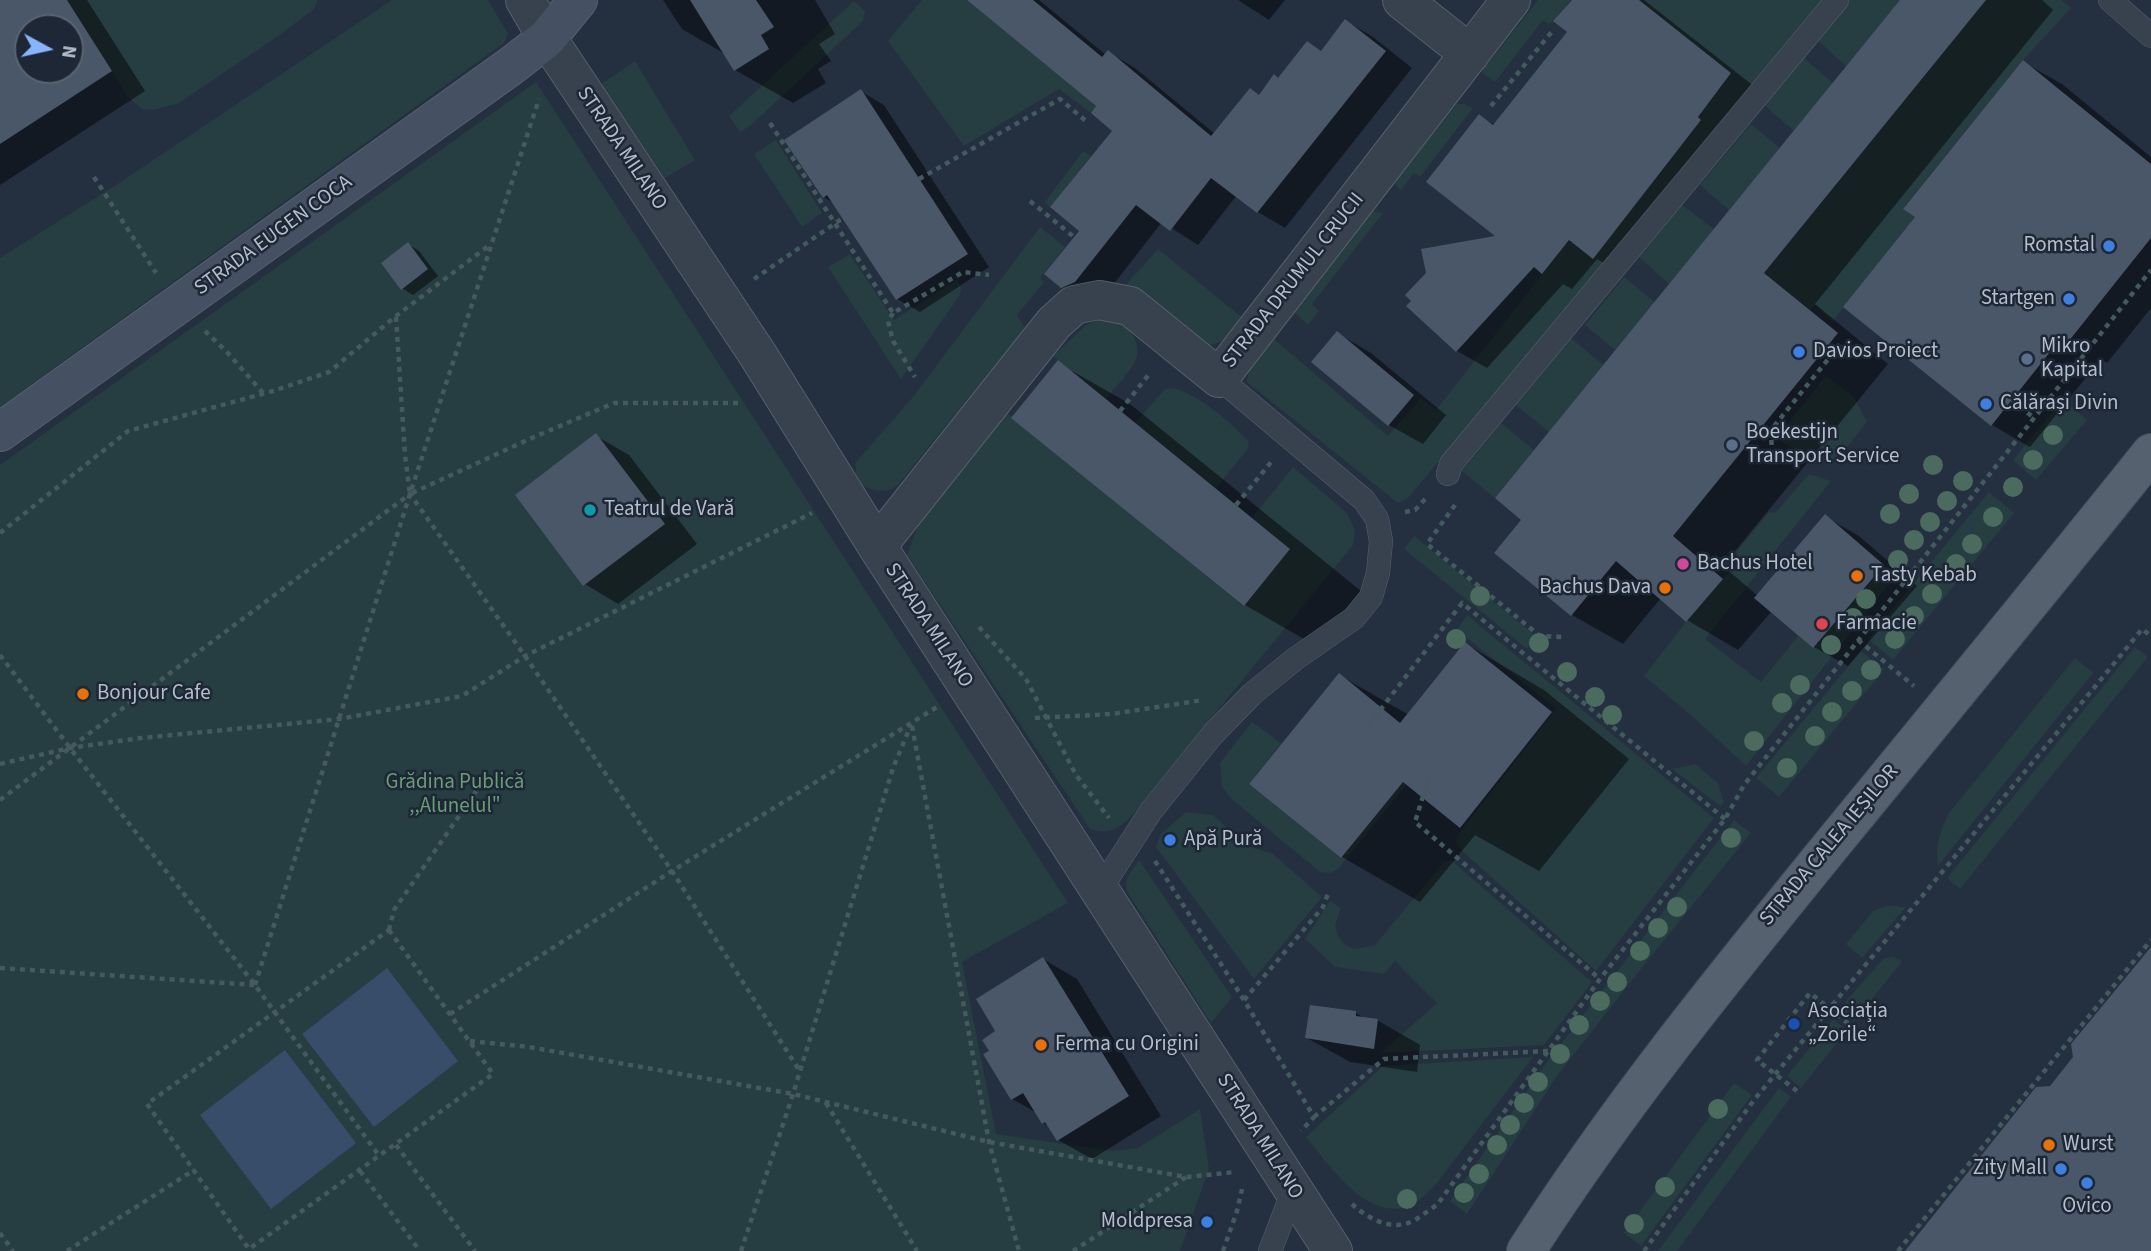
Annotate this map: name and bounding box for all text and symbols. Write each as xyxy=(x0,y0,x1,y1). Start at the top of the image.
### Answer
north arrow xyxy=(14,14,84,84)
text: N xyxy=(54,44,83,60)
street label: STRADA MILANO xyxy=(570,82,672,216)
street label: STRADA EUGEN COCA xyxy=(190,170,358,302)
street label: STRADA DRUMUL CRUCII xyxy=(1218,188,1370,374)
place label: Romstal xyxy=(2024,233,2095,259)
marker: Romstal xyxy=(2101,238,2117,254)
place label: Startgen xyxy=(1981,286,2055,312)
marker: Startgen xyxy=(2061,291,2077,307)
place label: Mikro Kapital xyxy=(2041,334,2103,384)
place label: Davios Proiect xyxy=(1813,339,1938,365)
marker: Davios Proiect xyxy=(1791,344,1807,360)
marker: Mikro Kapital xyxy=(2019,351,2035,367)
place label: Călărași Divin xyxy=(2000,391,2119,417)
marker: Călărași Divin xyxy=(1978,396,1994,412)
place label: Boekestijn Transport Service xyxy=(1746,420,1900,470)
marker: Boekestijn Transport Service xyxy=(1724,437,1740,453)
place label: Teatrul de Vară xyxy=(604,497,734,523)
marker: Teatrul de Vară xyxy=(582,502,598,518)
place label: Bachus Hotel xyxy=(1697,551,1813,577)
marker: Bachus Hotel xyxy=(1675,556,1691,572)
street label: STRADA MILANO xyxy=(878,559,978,693)
place label: Tasty Kebab xyxy=(1871,563,1977,589)
marker: Tasty Kebab xyxy=(1849,568,1865,584)
place label: Bachus Dava xyxy=(1539,575,1651,601)
marker: Bachus Dava xyxy=(1657,580,1673,596)
place label: Farmacie xyxy=(1836,611,1917,637)
marker: Farmacie xyxy=(1814,616,1830,632)
place label: Bonjour Cafe xyxy=(97,681,211,707)
marker: Bonjour Cafe xyxy=(75,686,91,702)
street label: STRADA CALEA IEȘILOR xyxy=(1755,760,1905,932)
park label: Grădina Publică ,,Alunelul" xyxy=(386,770,524,820)
place label: Apă Pură xyxy=(1184,827,1262,853)
marker: Apă Pură xyxy=(1162,832,1178,848)
place label: Asociația „Zorile“ xyxy=(1808,999,1888,1049)
marker: Asociația „Zorile“ xyxy=(1786,1016,1802,1032)
place label: Ferma cu Origini xyxy=(1055,1032,1199,1058)
marker: Ferma cu Origini xyxy=(1033,1037,1049,1053)
street label: STRADA MILANO xyxy=(1210,1069,1308,1205)
place label: Wurst xyxy=(2063,1132,2114,1158)
marker: Wurst xyxy=(2041,1137,2057,1153)
place label: Zity Mall xyxy=(1973,1156,2047,1182)
marker: Zity Mall xyxy=(2053,1161,2069,1177)
marker: Ovico xyxy=(2079,1175,2095,1191)
place label: Ovico xyxy=(2062,1194,2112,1220)
place label: Moldpresa xyxy=(1101,1209,1193,1235)
marker: Moldpresa xyxy=(1199,1214,1215,1230)

